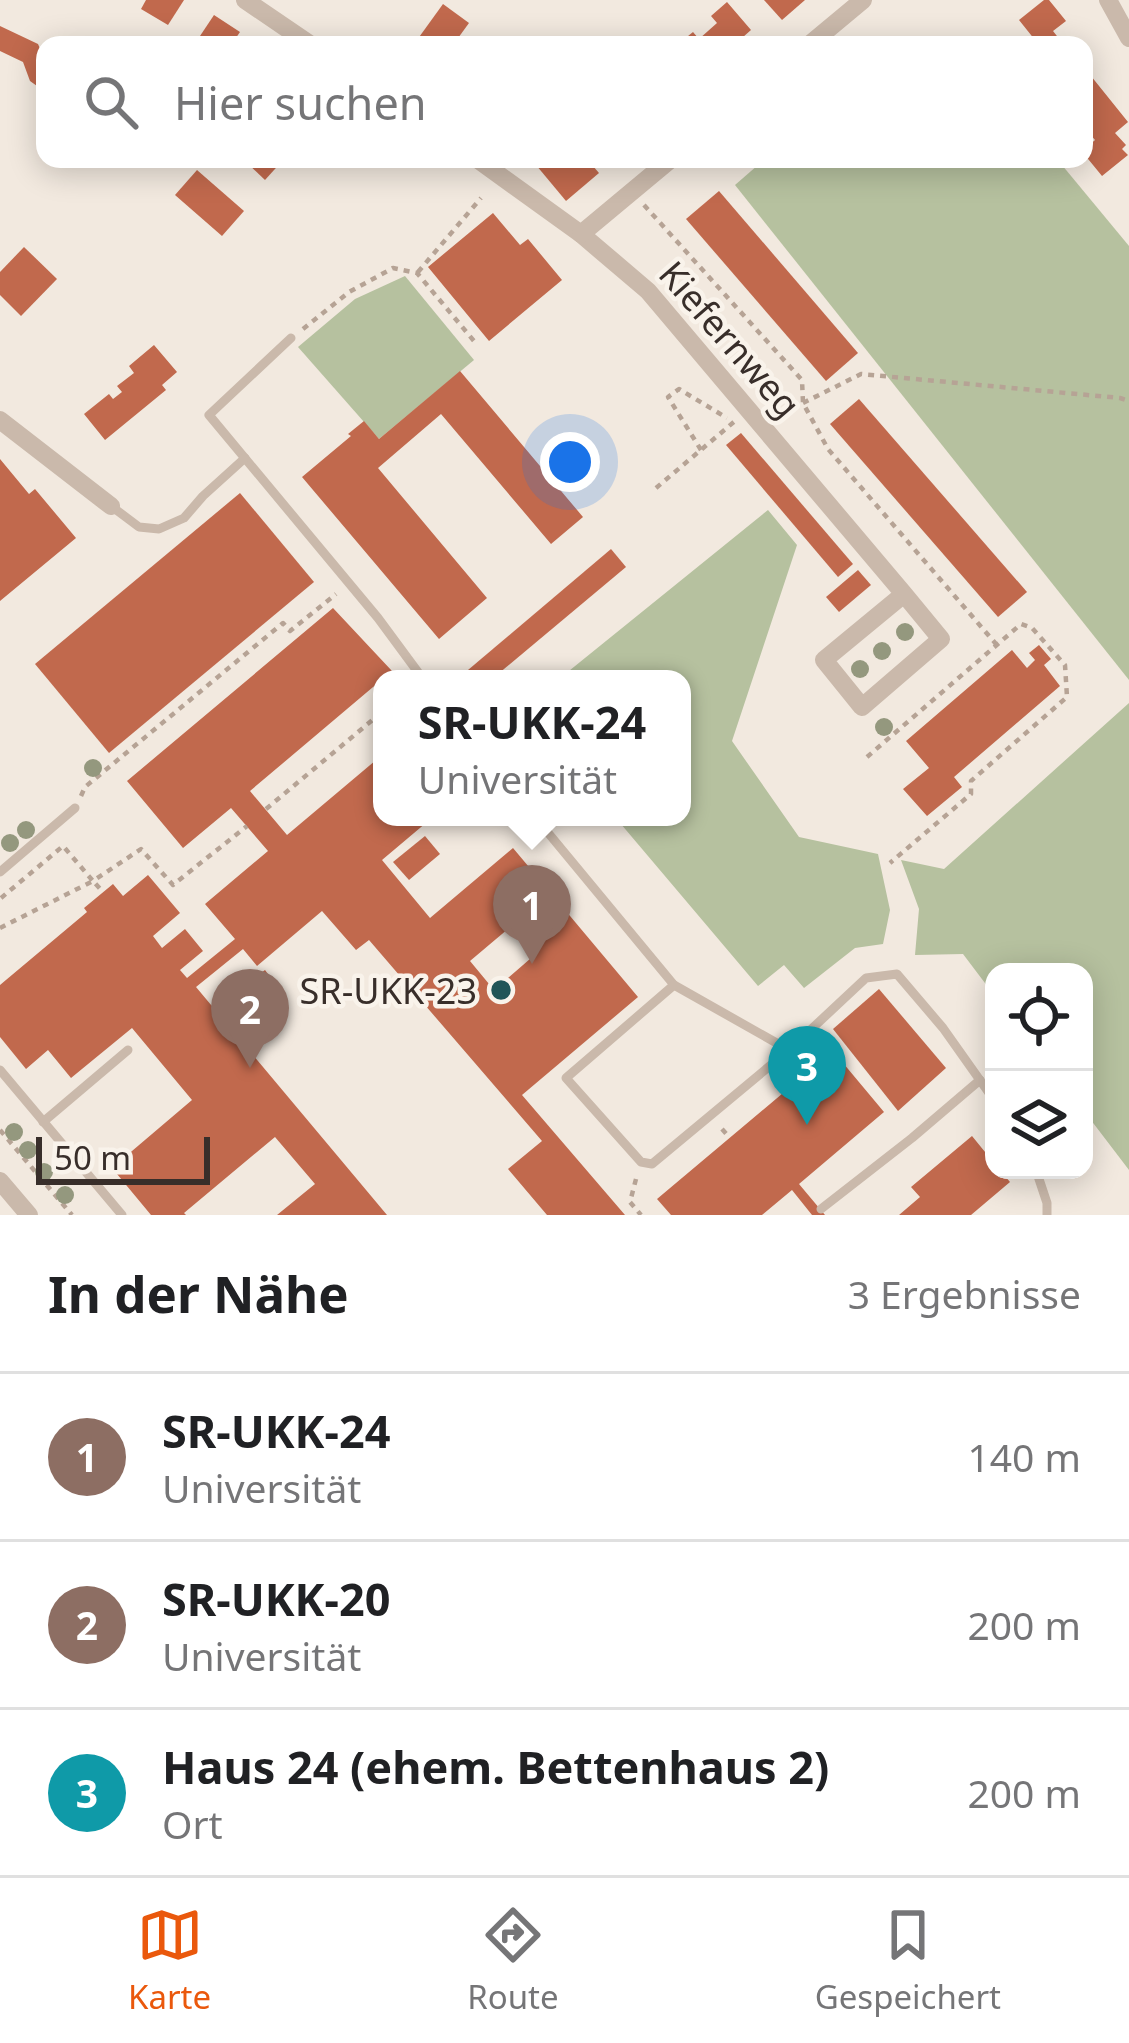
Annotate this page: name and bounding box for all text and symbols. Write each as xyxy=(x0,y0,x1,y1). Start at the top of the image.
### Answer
search box xyxy=(36,36,1093,168)
icon: search xyxy=(78,69,144,135)
text: Hier suchen xyxy=(174,72,427,133)
street label: Kiefernweg xyxy=(648,250,812,428)
your location xyxy=(540,432,600,492)
popup xyxy=(373,670,691,826)
text: SR-UKK-24 xyxy=(418,691,646,752)
text: Universität xyxy=(418,752,617,805)
pin: 1 xyxy=(493,865,571,964)
map controls xyxy=(985,963,1093,1179)
button: locate xyxy=(985,963,1093,1071)
place label: SR-UKK-23 xyxy=(300,966,477,1015)
pin: 2 xyxy=(211,969,289,1068)
marker: SR-UKK-23 xyxy=(488,977,514,1003)
pin: 3 xyxy=(768,1026,846,1125)
button: layers xyxy=(985,1071,1093,1179)
scale bar xyxy=(36,1131,210,1184)
text: 50 m xyxy=(54,1135,131,1180)
text: In der Nähe xyxy=(48,1258,349,1328)
text: 3 Ergebnisse xyxy=(848,1267,1081,1320)
text: SR-UKK-24 xyxy=(162,1400,390,1461)
text: 1 xyxy=(76,1430,98,1483)
text: 140 m xyxy=(967,1430,1081,1483)
text: Universität xyxy=(162,1461,361,1514)
text: SR-UKK-20 xyxy=(162,1568,390,1629)
text: 2 xyxy=(76,1598,98,1651)
text: 200 m xyxy=(967,1598,1081,1651)
text: Universität xyxy=(162,1629,361,1682)
text: Haus 24 (ehem. Bettenhaus 2) xyxy=(162,1736,829,1797)
text: 3 xyxy=(76,1766,98,1819)
text: 200 m xyxy=(967,1766,1081,1819)
text: Ort xyxy=(162,1797,223,1850)
tab: Karte xyxy=(128,1902,211,2019)
tab: Route xyxy=(467,1902,559,2019)
tab: Gespeichert xyxy=(815,1902,1001,2019)

